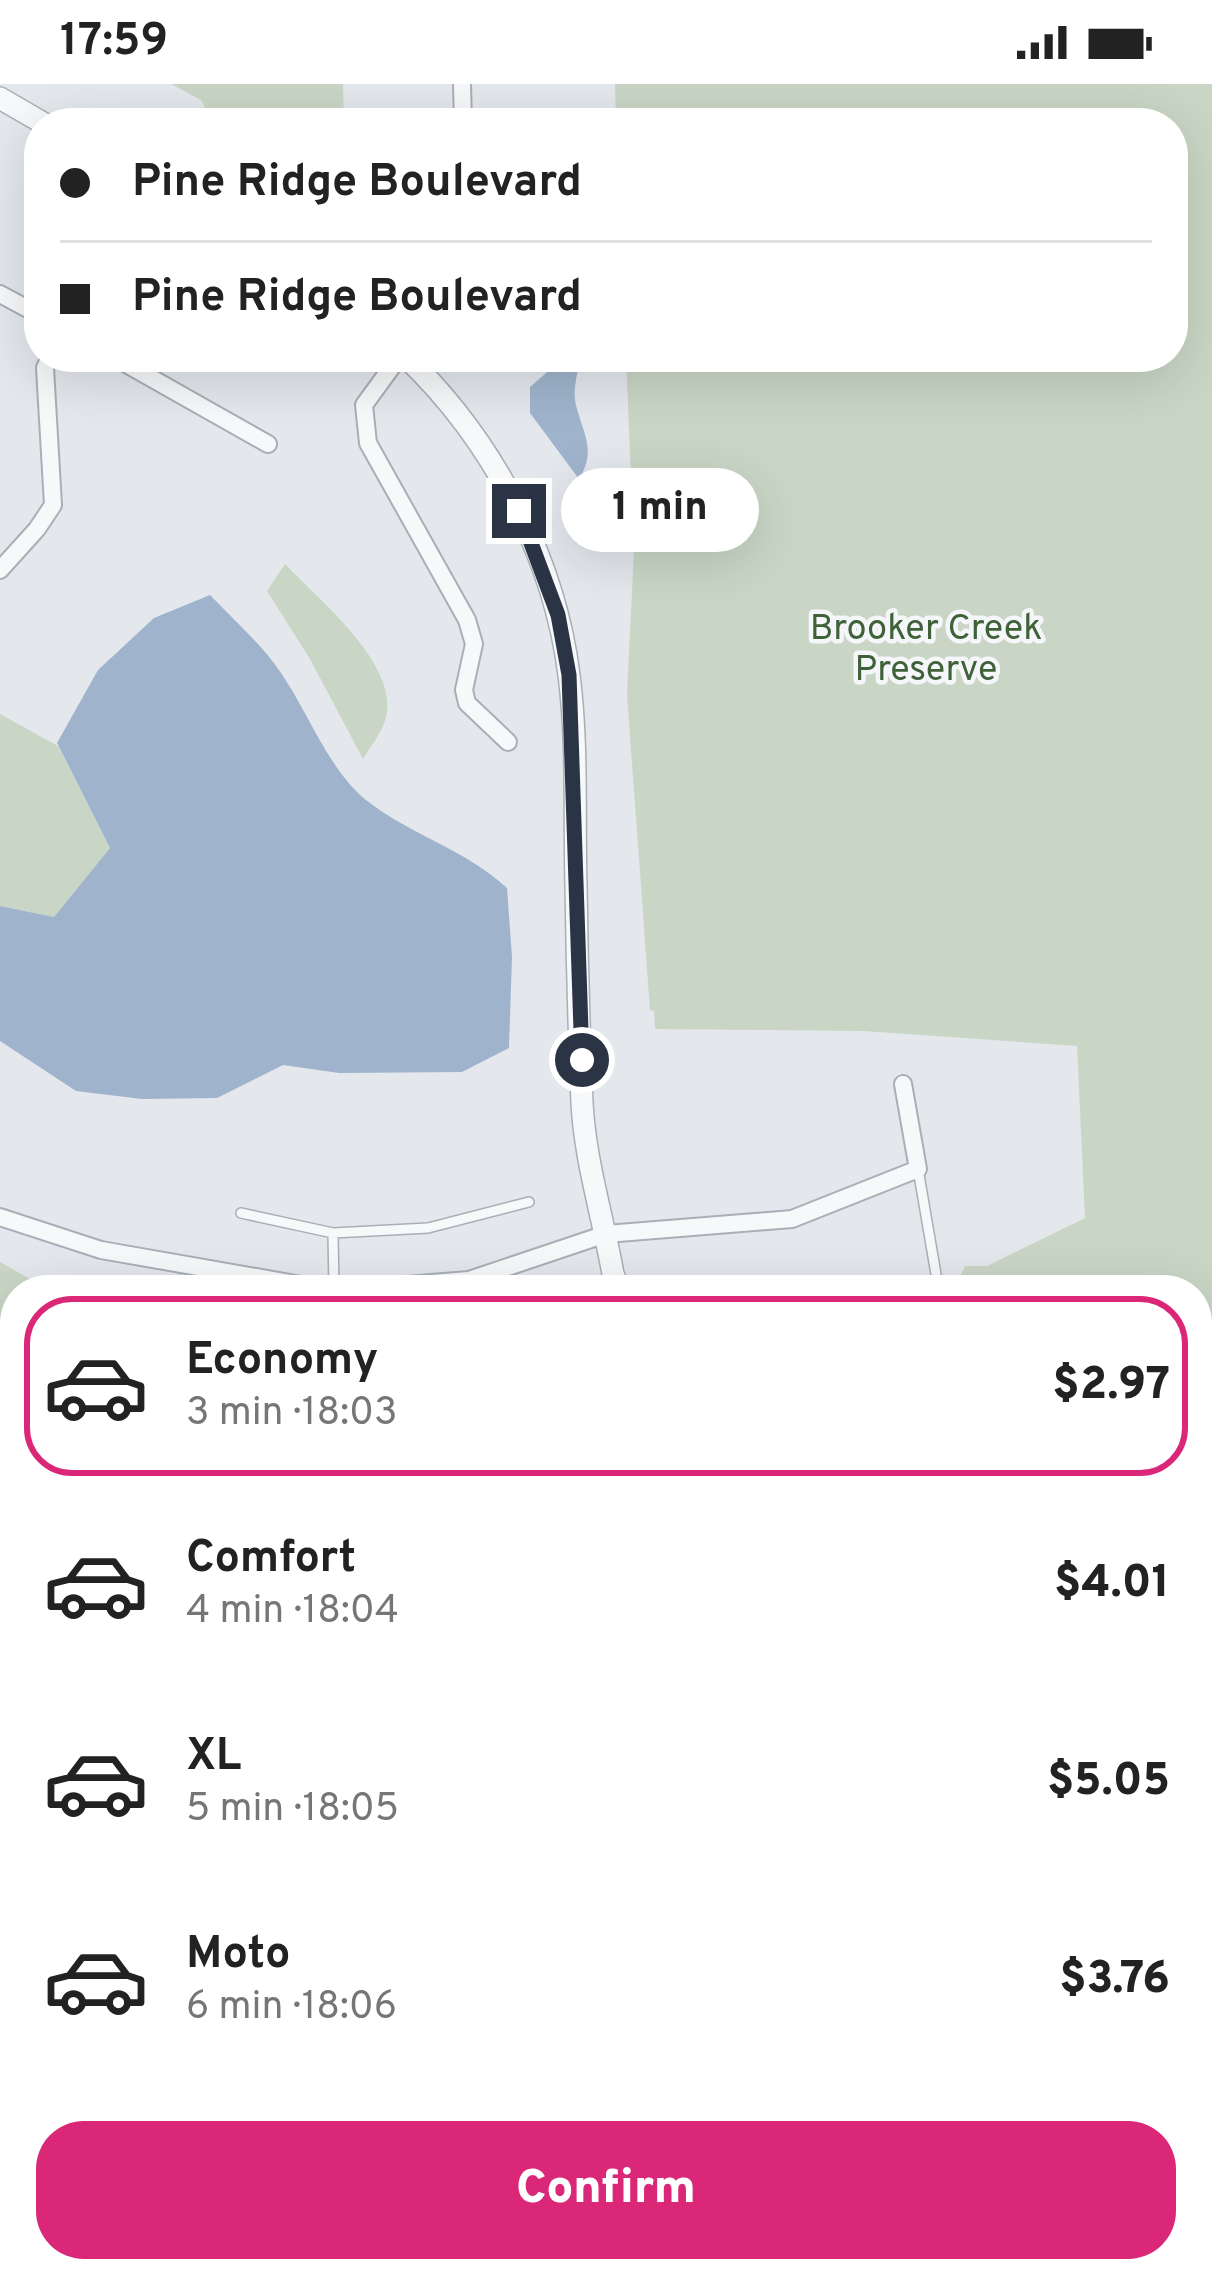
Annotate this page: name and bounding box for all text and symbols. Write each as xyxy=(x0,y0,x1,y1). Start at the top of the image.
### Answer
text: 17:59 xyxy=(60,14,168,71)
text: Pine Ridge Boulevard xyxy=(132,155,582,212)
text: Pine Ridge Boulevard xyxy=(132,270,582,327)
callout: 1 min xyxy=(561,469,759,553)
route end xyxy=(492,484,546,538)
text: 1 min xyxy=(612,485,708,534)
park label: Brooker Creek Preserve xyxy=(810,607,1042,694)
route start xyxy=(555,1033,609,1087)
icon: car xyxy=(42,1332,150,1440)
text: Economy xyxy=(186,1333,378,1390)
text: $2.97 xyxy=(1052,1358,1170,1415)
text: 3 min · 18:03 xyxy=(186,1390,398,1439)
icon: car xyxy=(42,1530,150,1638)
text: Comfort xyxy=(186,1531,356,1588)
text: $4.01 xyxy=(1054,1556,1170,1613)
text: 4 min · 18:04 xyxy=(186,1588,399,1637)
icon: car xyxy=(42,1728,150,1836)
text: XL xyxy=(186,1729,241,1786)
text: $5.05 xyxy=(1047,1754,1170,1811)
text: 5 min · 18:05 xyxy=(186,1786,399,1835)
icon: car xyxy=(42,1926,150,2034)
text: Moto xyxy=(186,1927,290,1984)
text: $3.76 xyxy=(1059,1952,1170,2009)
text: 6 min · 18:06 xyxy=(186,1984,397,2033)
button: Confirm xyxy=(36,2121,1176,2259)

